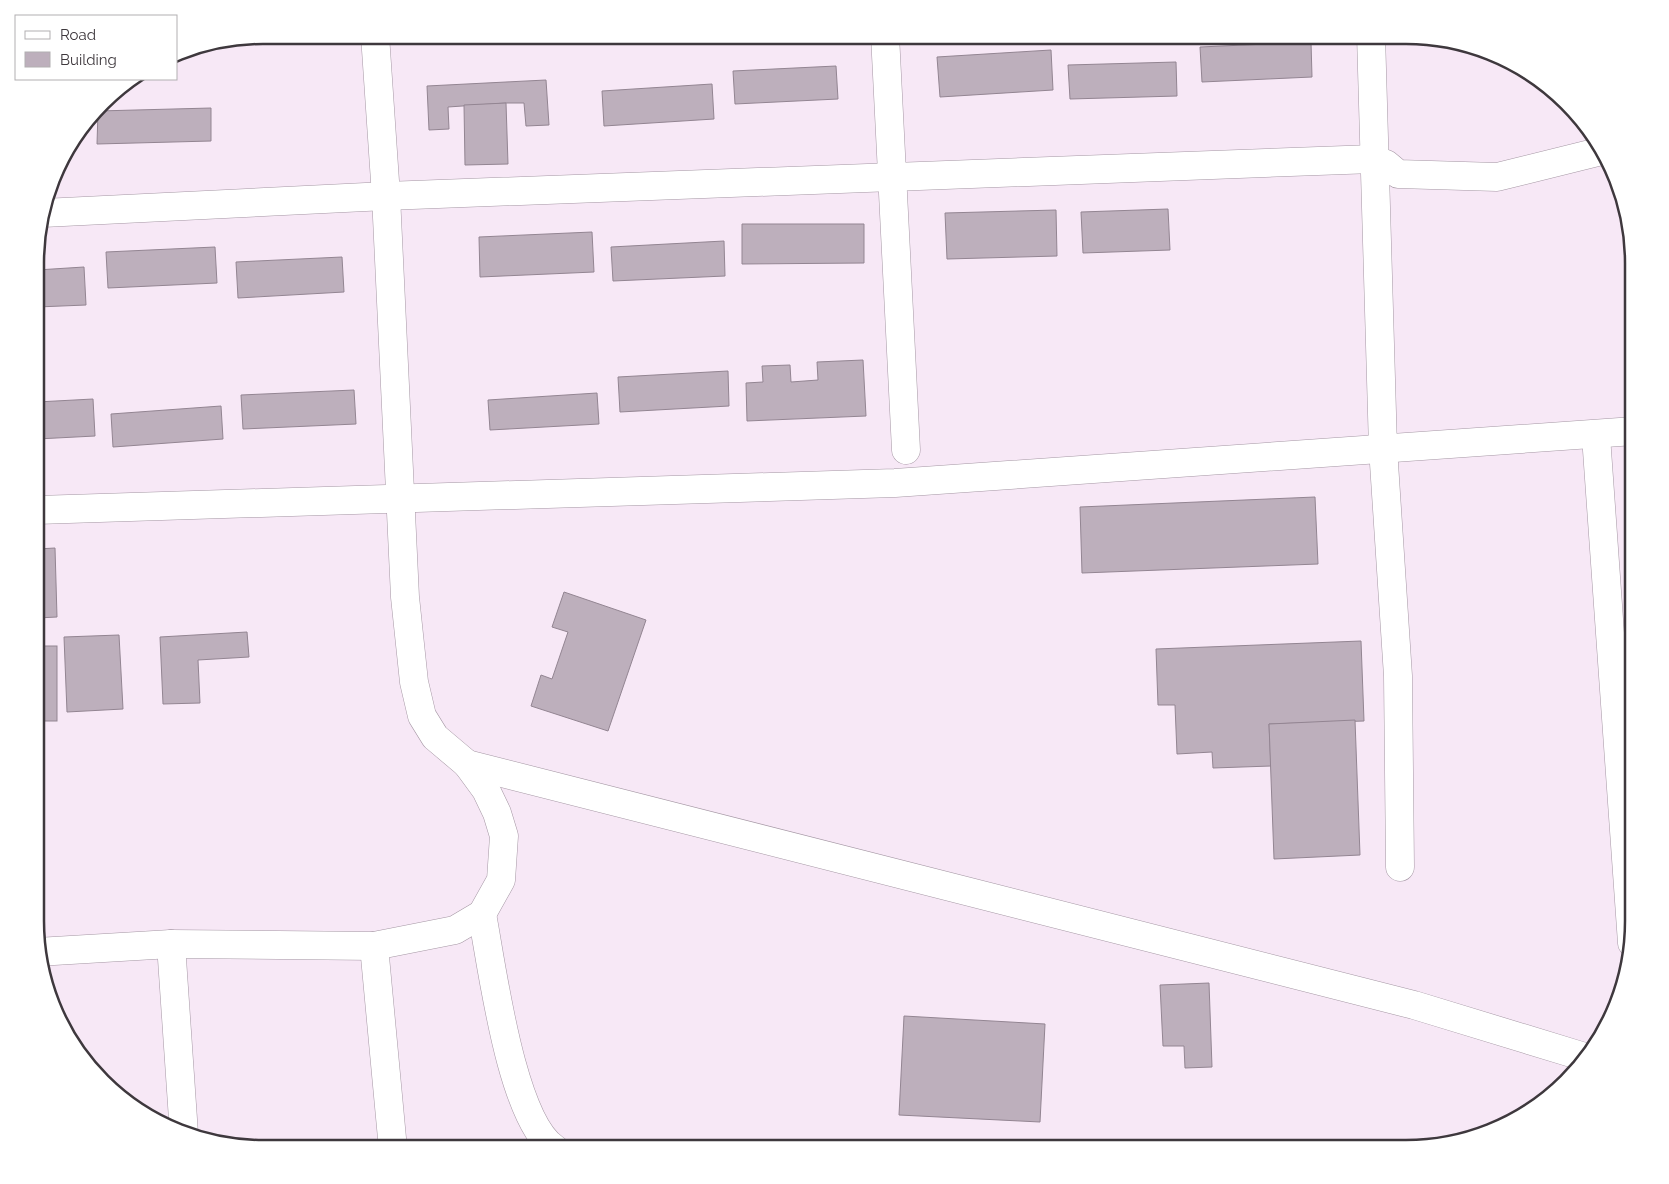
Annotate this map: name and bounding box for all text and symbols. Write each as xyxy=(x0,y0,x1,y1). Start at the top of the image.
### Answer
legend xyxy=(15,15,178,80)
text: Road xyxy=(60,26,96,44)
text: Building xyxy=(60,51,117,69)

